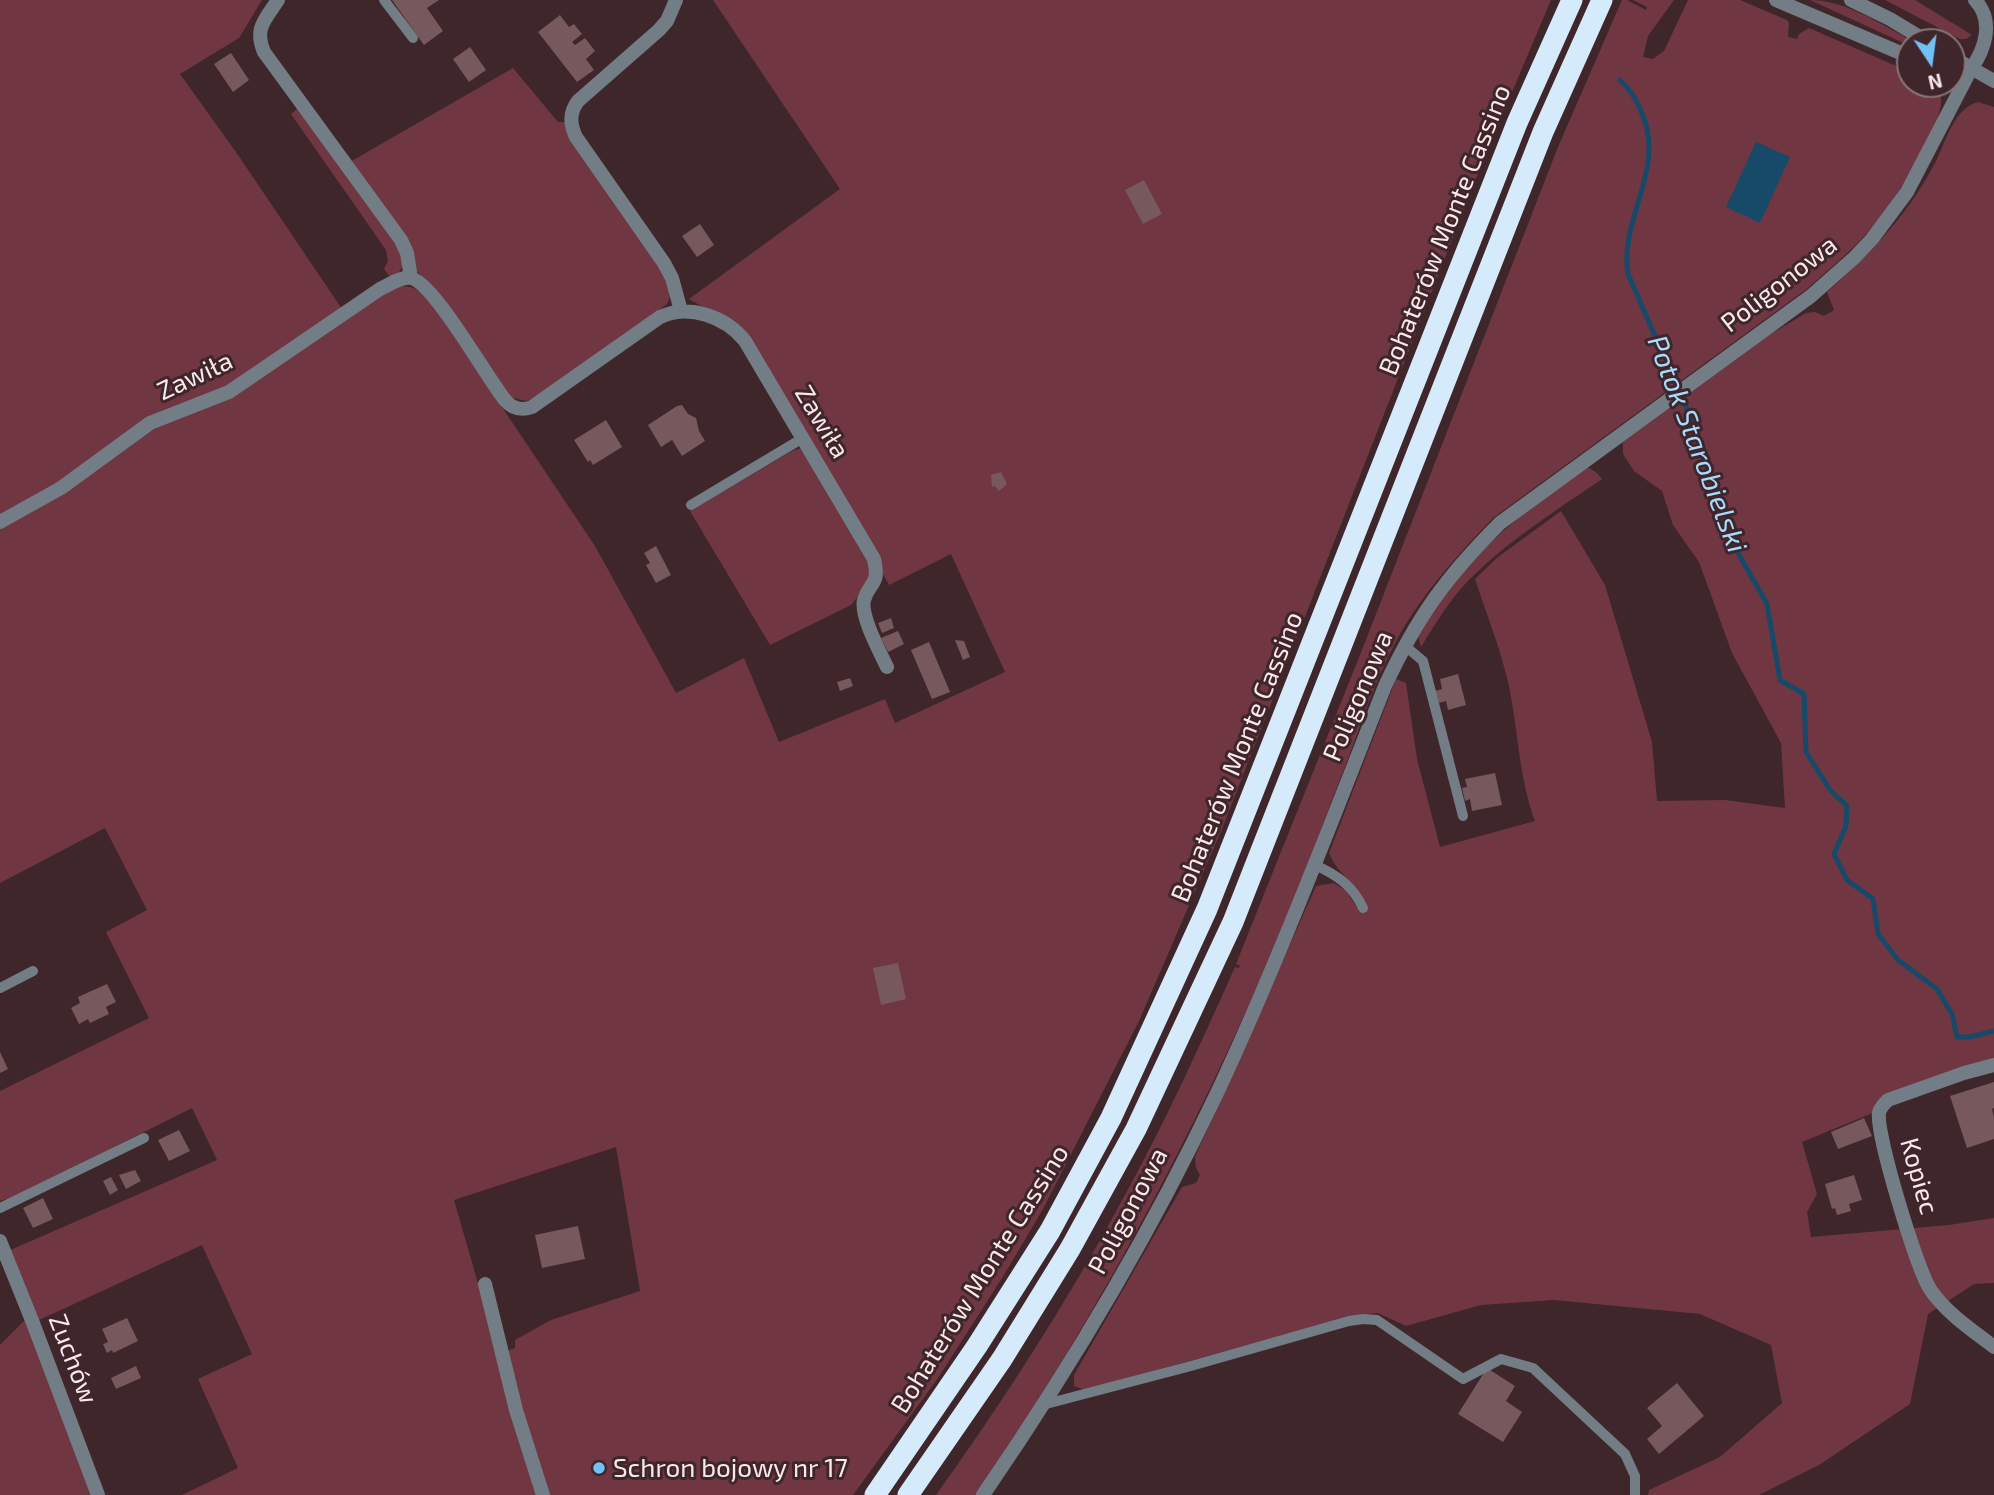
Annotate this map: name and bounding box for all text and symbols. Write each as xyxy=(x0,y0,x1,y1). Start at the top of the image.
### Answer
north arrow xyxy=(1896,28,1966,98)
text: N xyxy=(1926,69,1945,95)
street label: Bohaterów Monte Cassino xyxy=(1372,80,1518,380)
street label: Poligonowa xyxy=(1715,229,1843,339)
water label: Potok Starobielski xyxy=(1640,331,1754,557)
street label: Zawiła xyxy=(152,345,238,407)
street label: Zawiła xyxy=(788,380,856,464)
street label: Bohaterów Monte Cassino xyxy=(1164,607,1310,907)
street label: Poligonowa xyxy=(1317,626,1399,766)
street label: Kopiec xyxy=(1893,1134,1945,1218)
street label: Bohaterów Monte Cassino xyxy=(885,1139,1075,1419)
street label: Poligonowa xyxy=(1082,1142,1174,1280)
street label: Zuchów xyxy=(42,1310,104,1408)
place label: Schron bojowy nr 17 xyxy=(613,1452,848,1484)
marker: Schron bojowy nr 17 xyxy=(591,1460,607,1476)

